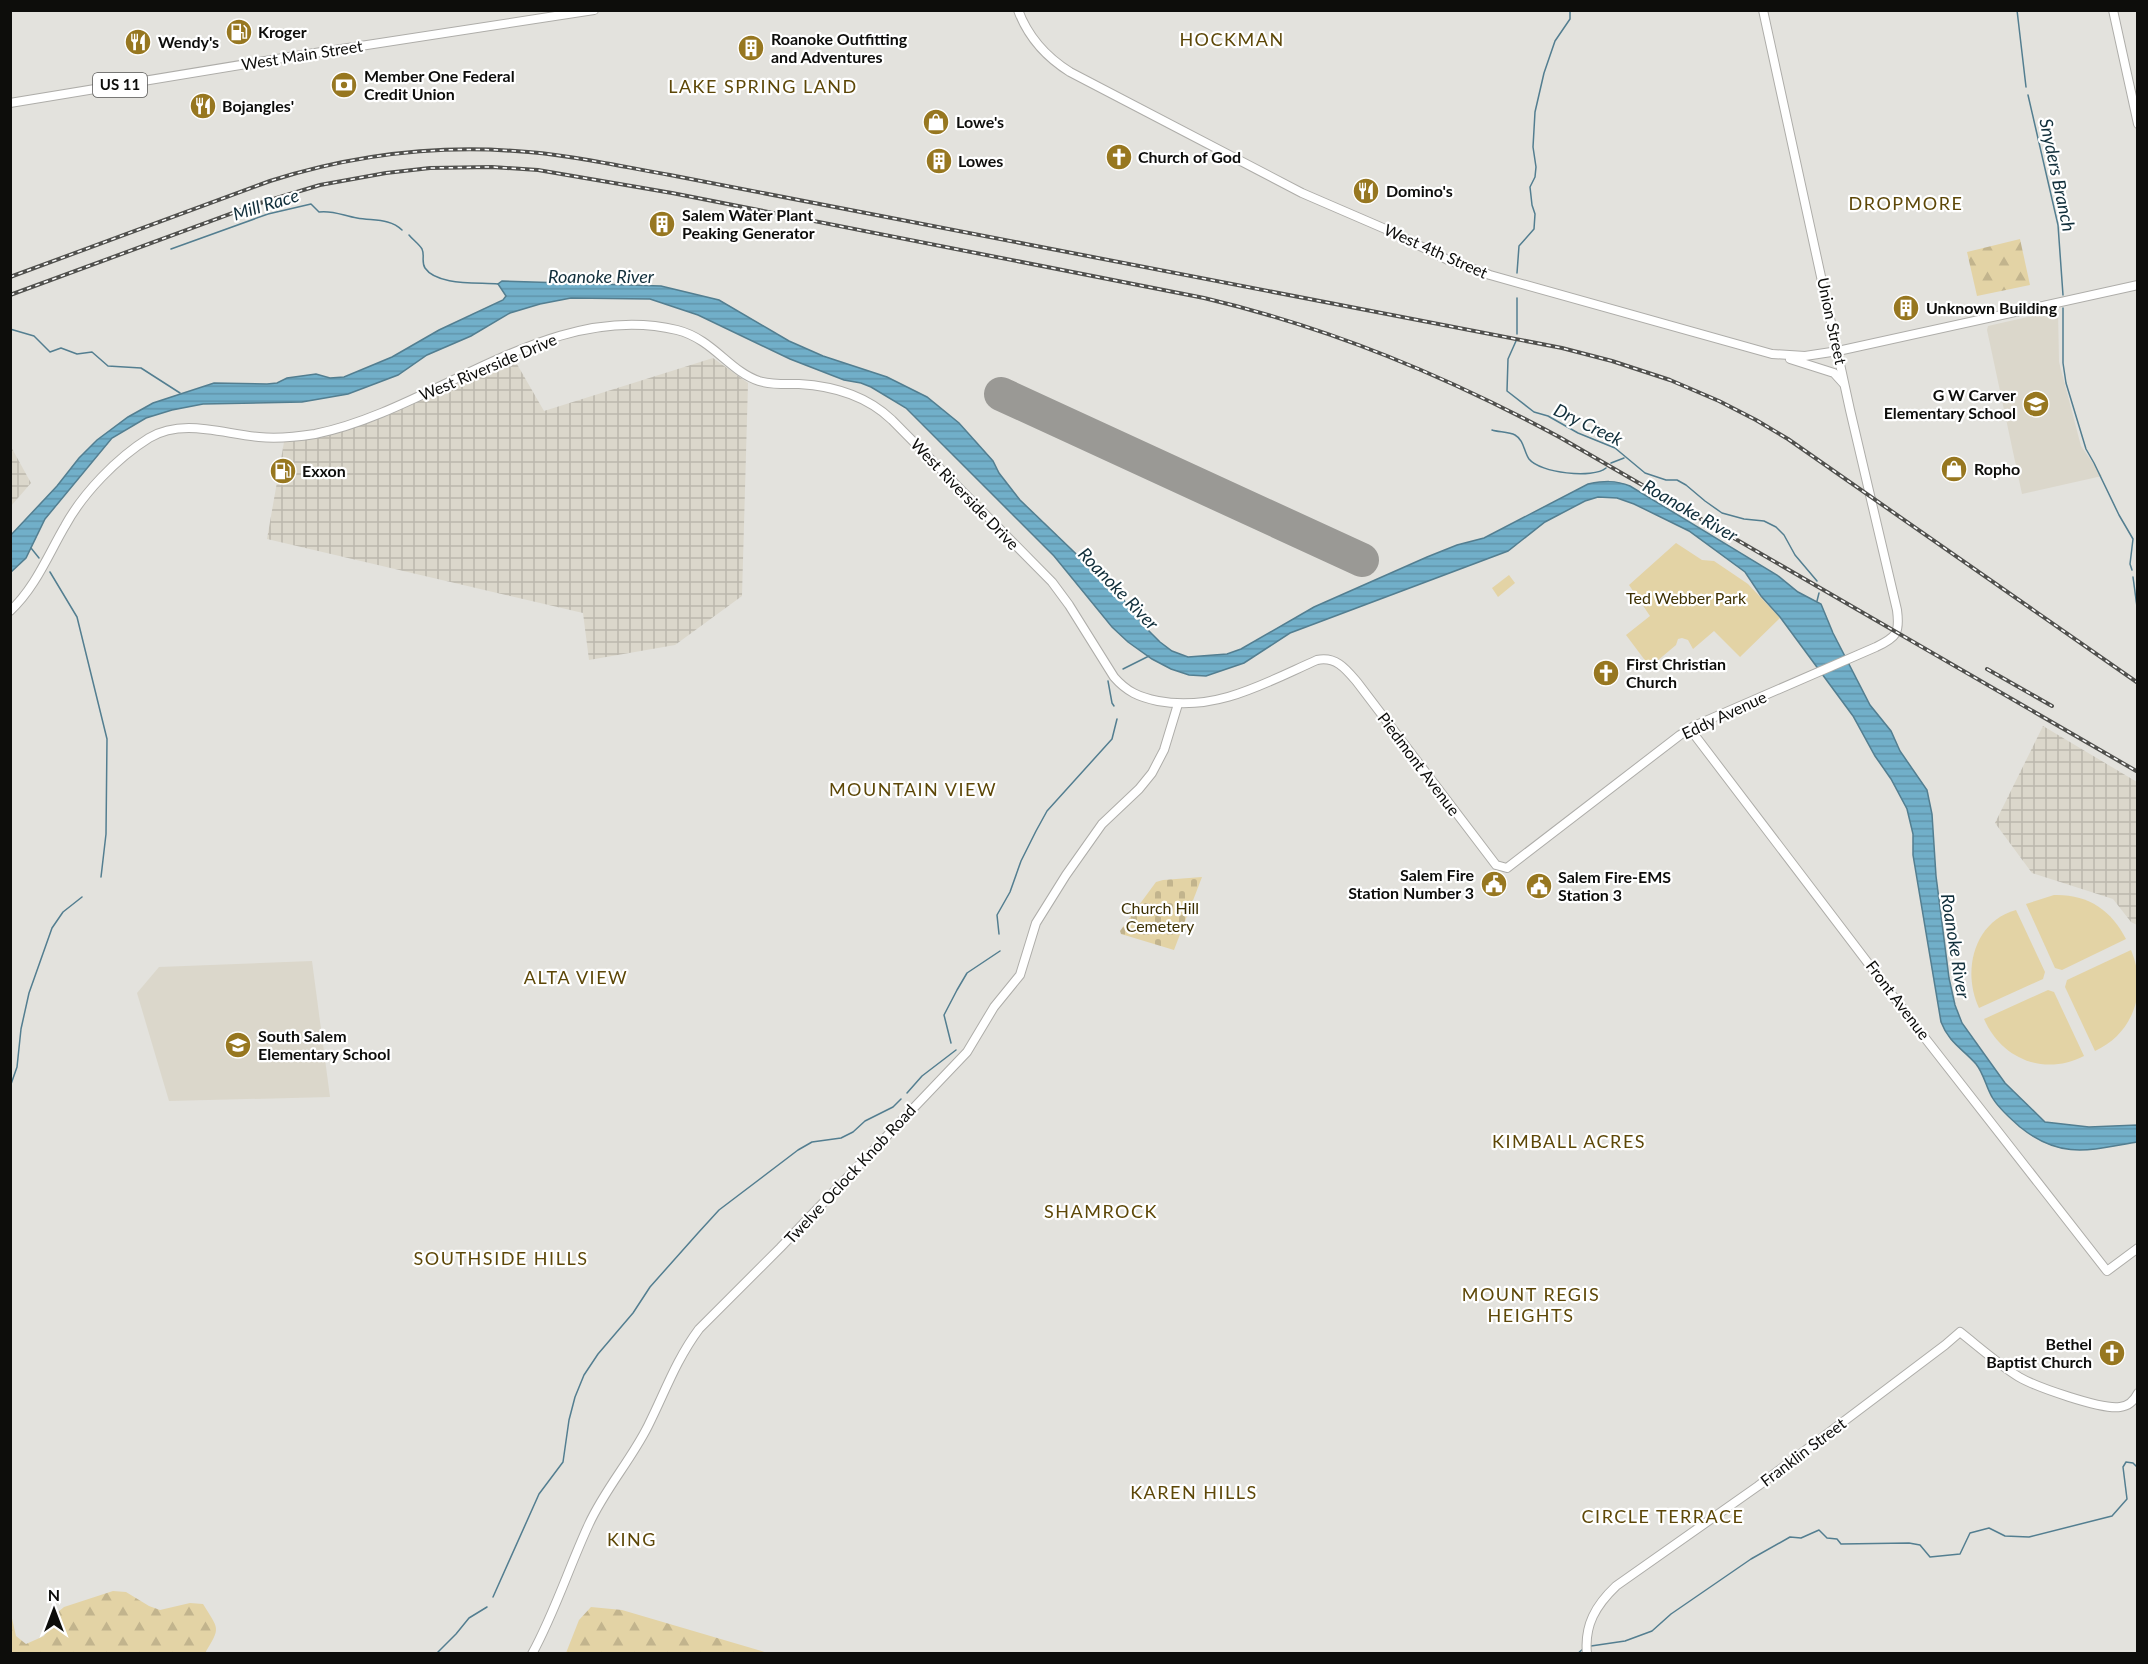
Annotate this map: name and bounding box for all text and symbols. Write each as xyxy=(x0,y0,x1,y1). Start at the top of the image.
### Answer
fuel station icon: Kroger xyxy=(224,17,254,47)
place label: Kroger xyxy=(258,22,307,41)
restaurant icon: Wendy's xyxy=(123,27,153,57)
district label: HOCKMAN xyxy=(1179,28,1285,50)
place label: Roanoke Outfitting and Adventures xyxy=(771,29,908,66)
place label: Wendy's xyxy=(158,32,219,51)
building icon: Roanoke Outfitting and Adventures xyxy=(736,33,766,63)
street label: West Main Street xyxy=(240,36,364,73)
place label: Member One Federal Credit Union xyxy=(364,66,515,103)
bank icon: Member One Federal Credit Union xyxy=(329,70,359,100)
road number: US 11 xyxy=(93,73,147,97)
district label: LAKE SPRING LAND xyxy=(668,75,858,97)
restaurant icon: Bojangles' xyxy=(188,91,218,121)
place label: Bojangles' xyxy=(222,96,294,115)
shop icon: Lowe's xyxy=(921,107,951,137)
place label: Lowe's xyxy=(956,112,1004,131)
water label: Snyders Branch xyxy=(2035,116,2081,233)
church icon: Church of God xyxy=(1104,142,1134,172)
building icon: Lowes xyxy=(924,146,954,176)
place label: Church of God xyxy=(1138,147,1241,166)
place label: Lowes xyxy=(958,151,1003,170)
restaurant icon: Domino's xyxy=(1351,176,1381,206)
place label: Domino's xyxy=(1386,181,1453,200)
water label: Mill Race xyxy=(230,184,301,224)
district label: DROPMORE xyxy=(1849,192,1963,214)
place label: Salem Water Plant Peaking Generator xyxy=(682,205,815,242)
building icon: Salem Water Plant Peaking Generator xyxy=(647,209,677,239)
street label: West 4th Street xyxy=(1382,219,1491,282)
water label: Roanoke River xyxy=(548,265,655,287)
street label: Union Street xyxy=(1814,276,1851,366)
building icon: Unknown Building xyxy=(1891,293,1921,323)
place label: Unknown Building xyxy=(1926,298,2058,317)
street label: West Riverside Drive xyxy=(416,329,559,404)
place label: G W Carver Elementary School xyxy=(1884,385,2016,422)
school or university icon: G W Carver Elementary School xyxy=(2021,389,2051,419)
water label: Dry Creek xyxy=(1550,398,1627,450)
street label: West Riverside Drive xyxy=(907,434,1023,553)
shop icon: Ropho xyxy=(1939,454,1969,484)
fuel station icon: Exxon xyxy=(268,456,298,486)
place label: Ropho xyxy=(1974,459,2020,478)
place label: Exxon xyxy=(302,461,346,480)
water label: Roanoke River xyxy=(1639,474,1743,547)
water label: Roanoke River xyxy=(1074,543,1164,635)
park label: Ted Webber Park xyxy=(1626,588,1747,607)
place label: First Christian Church xyxy=(1626,654,1726,691)
church icon: First Christian Church xyxy=(1591,658,1621,688)
street label: Eddy Avenue xyxy=(1678,687,1769,742)
street label: Piedmont Avenue xyxy=(1374,708,1464,819)
district label: MOUNTAIN VIEW xyxy=(829,778,997,800)
place label: Salem Fire Station Number 3 xyxy=(1348,865,1474,902)
place label: Salem Fire-EMS Station 3 xyxy=(1558,867,1671,904)
public building icon: Salem Fire Station Number 3 xyxy=(1479,869,1509,899)
public building icon: Salem Fire-EMS Station 3 xyxy=(1524,871,1554,901)
water label: Roanoke River xyxy=(1937,892,1975,1001)
park label: Church Hill Cemetery xyxy=(1121,898,1199,935)
street label: Front Avenue xyxy=(1863,956,1934,1043)
district label: ALTA VIEW xyxy=(524,966,628,988)
place label: South Salem Elementary School xyxy=(258,1026,390,1063)
school or university icon: South Salem Elementary School xyxy=(223,1030,253,1060)
street label: Twelve Oclock Knob Road xyxy=(780,1100,919,1247)
district label: KIMBALL ACRES xyxy=(1492,1130,1646,1152)
district label: SHAMROCK xyxy=(1044,1200,1158,1222)
district label: SOUTHSIDE HILLS xyxy=(414,1247,588,1269)
district label: MOUNT REGIS HEIGHTS xyxy=(1462,1283,1600,1326)
place label: Bethel Baptist Church xyxy=(1986,1334,2092,1371)
church icon: Bethel Baptist Church xyxy=(2097,1338,2127,1368)
street label: Franklin Street xyxy=(1756,1413,1849,1490)
district label: KAREN HILLS xyxy=(1130,1481,1258,1503)
district label: CIRCLE TERRACE xyxy=(1582,1505,1744,1527)
district label: KING xyxy=(607,1528,657,1550)
north arrow xyxy=(24,1580,84,1640)
text: N xyxy=(48,1585,60,1604)

